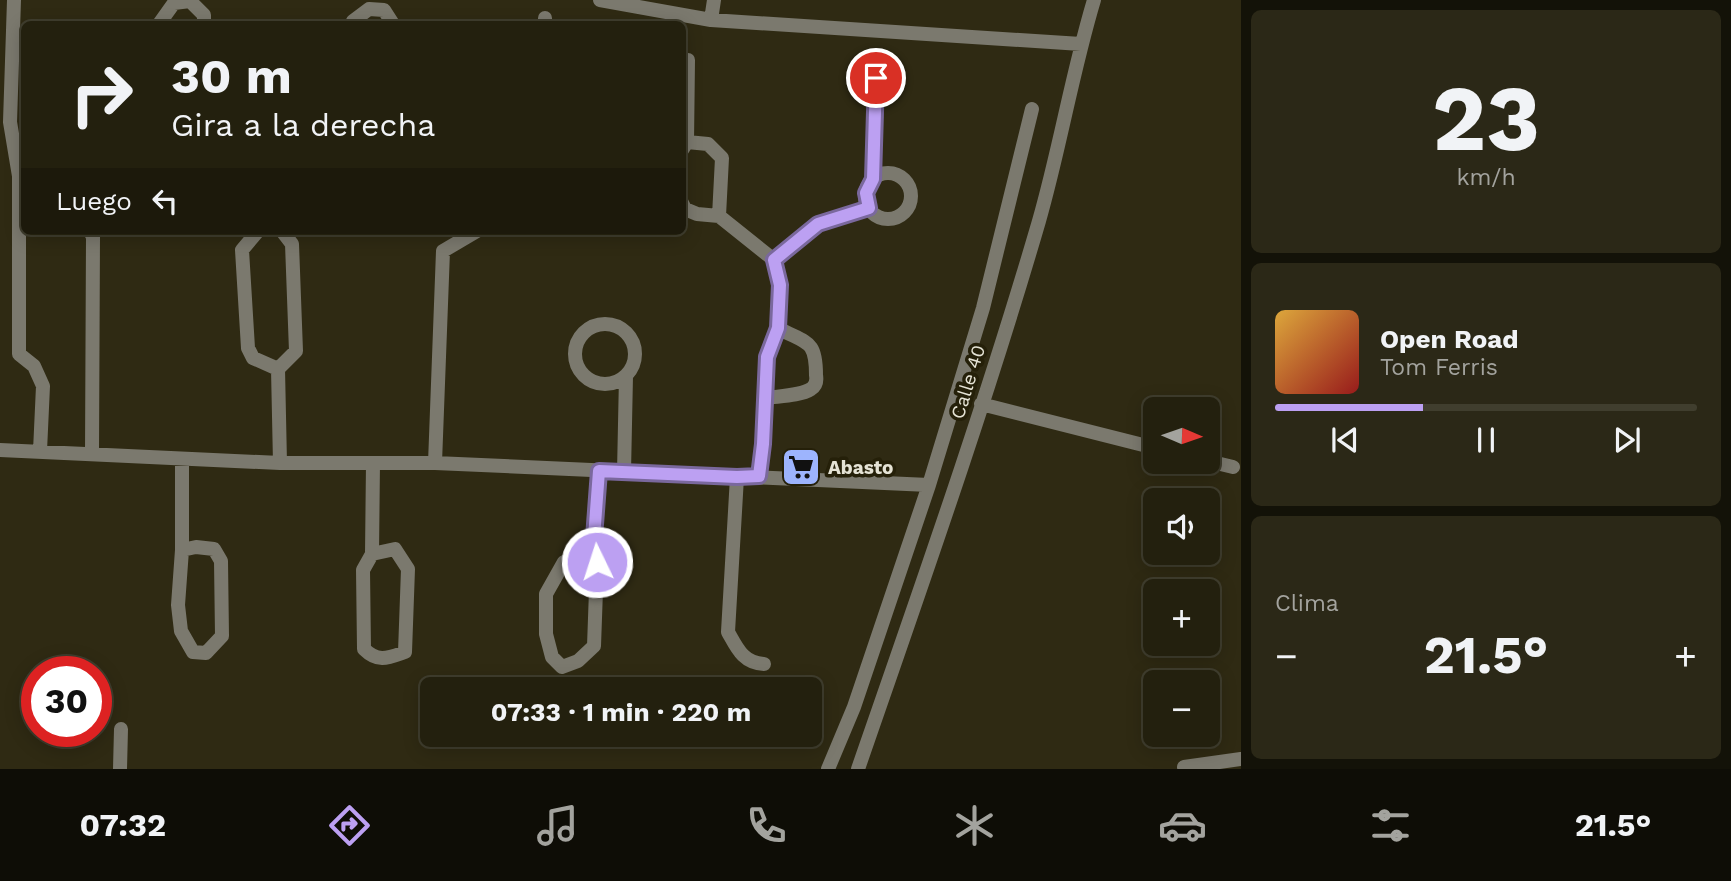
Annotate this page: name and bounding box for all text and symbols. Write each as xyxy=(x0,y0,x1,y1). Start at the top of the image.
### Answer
text: 30 m xyxy=(171,47,292,105)
pin xyxy=(846,48,906,108)
icon: right xyxy=(56,49,147,140)
icon: arrive xyxy=(857,59,895,97)
text: 23 xyxy=(1432,65,1540,172)
text: Gira a la derecha xyxy=(171,106,435,144)
text: km/h xyxy=(1456,164,1516,191)
icon: left xyxy=(146,182,184,220)
text: Luego xyxy=(56,186,132,216)
text: Open Road xyxy=(1380,324,1518,354)
street label: Calle 40 xyxy=(946,342,990,422)
text: Tom Ferris xyxy=(1380,354,1498,381)
north arrow xyxy=(1143,397,1220,474)
map controls xyxy=(1143,397,1220,747)
icon: previous xyxy=(1326,421,1364,459)
icon: pause xyxy=(1467,421,1505,459)
icon: next xyxy=(1608,421,1646,459)
supermarket icon: Abasto xyxy=(780,446,822,488)
place label: Abasto xyxy=(828,456,894,479)
button: sound xyxy=(1143,488,1220,565)
position arrow xyxy=(560,525,634,599)
button: + xyxy=(1143,579,1220,656)
text: Clima xyxy=(1275,590,1339,617)
text: 21.5° xyxy=(1424,625,1548,686)
text: − xyxy=(1275,634,1298,678)
text: + xyxy=(1674,634,1697,678)
speed limit sign: 30 xyxy=(21,656,112,747)
button: − xyxy=(1143,670,1220,747)
text: 07:33 · 1 min · 220 m xyxy=(491,697,751,727)
icon: directions xyxy=(325,801,374,850)
icon: music xyxy=(533,801,582,850)
icon: phone xyxy=(742,801,791,850)
icon: climate xyxy=(950,801,999,850)
icon: car xyxy=(1158,801,1207,850)
icon: filters xyxy=(1366,801,1415,850)
text: 07:32 xyxy=(80,806,166,844)
text: 21.5° xyxy=(1575,806,1651,844)

